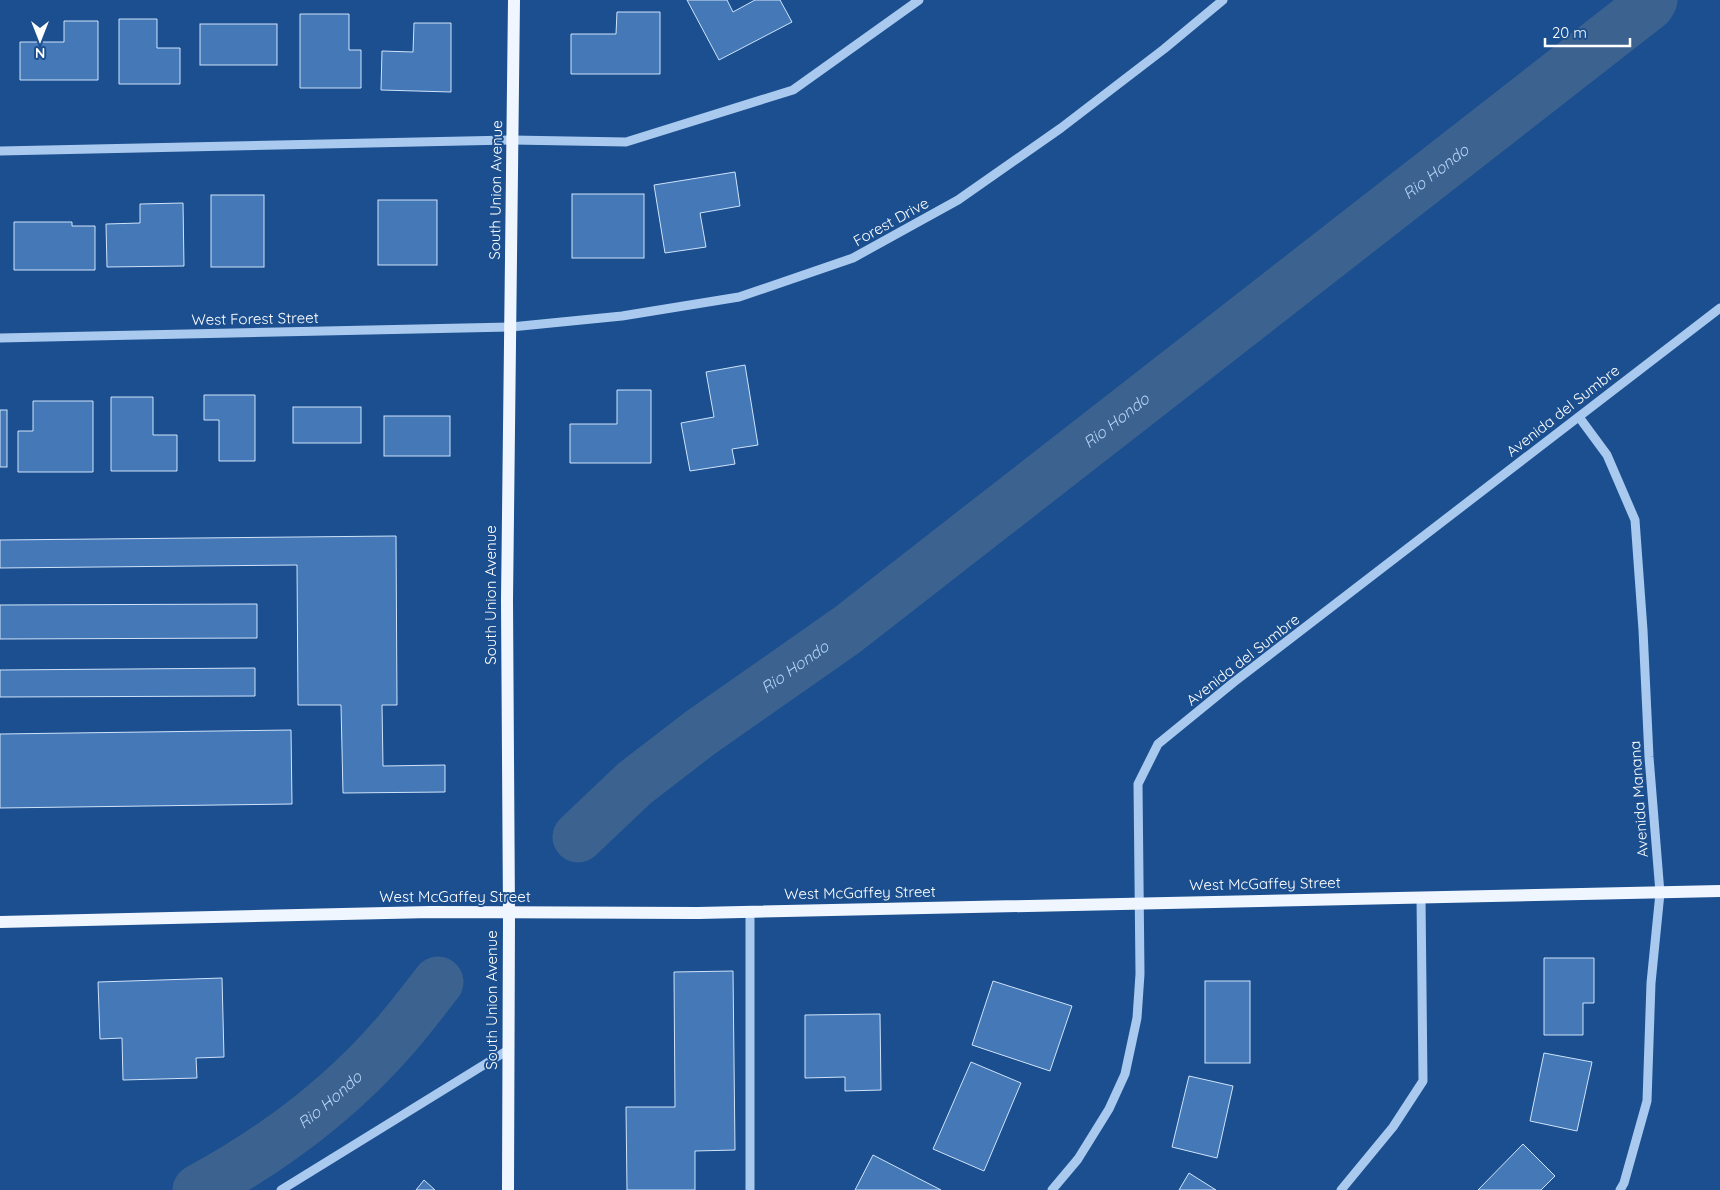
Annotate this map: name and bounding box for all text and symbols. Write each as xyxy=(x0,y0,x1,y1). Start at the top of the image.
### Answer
north arrow xyxy=(15,15,65,65)
scale bar xyxy=(1545,15,1630,47)
text: 20 m xyxy=(1552,23,1587,42)
text: N xyxy=(35,44,45,62)
street label: South Union Avenue xyxy=(485,120,506,260)
water label: Rio Hondo xyxy=(1398,139,1473,203)
street label: Forest Drive xyxy=(850,193,932,250)
street label: West Forest Street xyxy=(191,308,319,329)
street label: Avenida del Sumbre xyxy=(1502,360,1623,461)
water label: Rio Hondo xyxy=(1079,388,1154,452)
street label: South Union Avenue xyxy=(481,525,500,665)
street label: Avenida del Sumbre xyxy=(1182,609,1303,710)
water label: Rio Hondo xyxy=(757,635,833,697)
street label: Avenida Manana xyxy=(1625,740,1652,858)
street label: West McGaffey Street xyxy=(1189,873,1341,894)
street label: West McGaffey Street xyxy=(784,882,936,903)
street label: West McGaffey Street xyxy=(379,887,531,906)
street label: South Union Avenue xyxy=(482,930,501,1070)
water label: Rio Hondo xyxy=(294,1066,367,1133)

